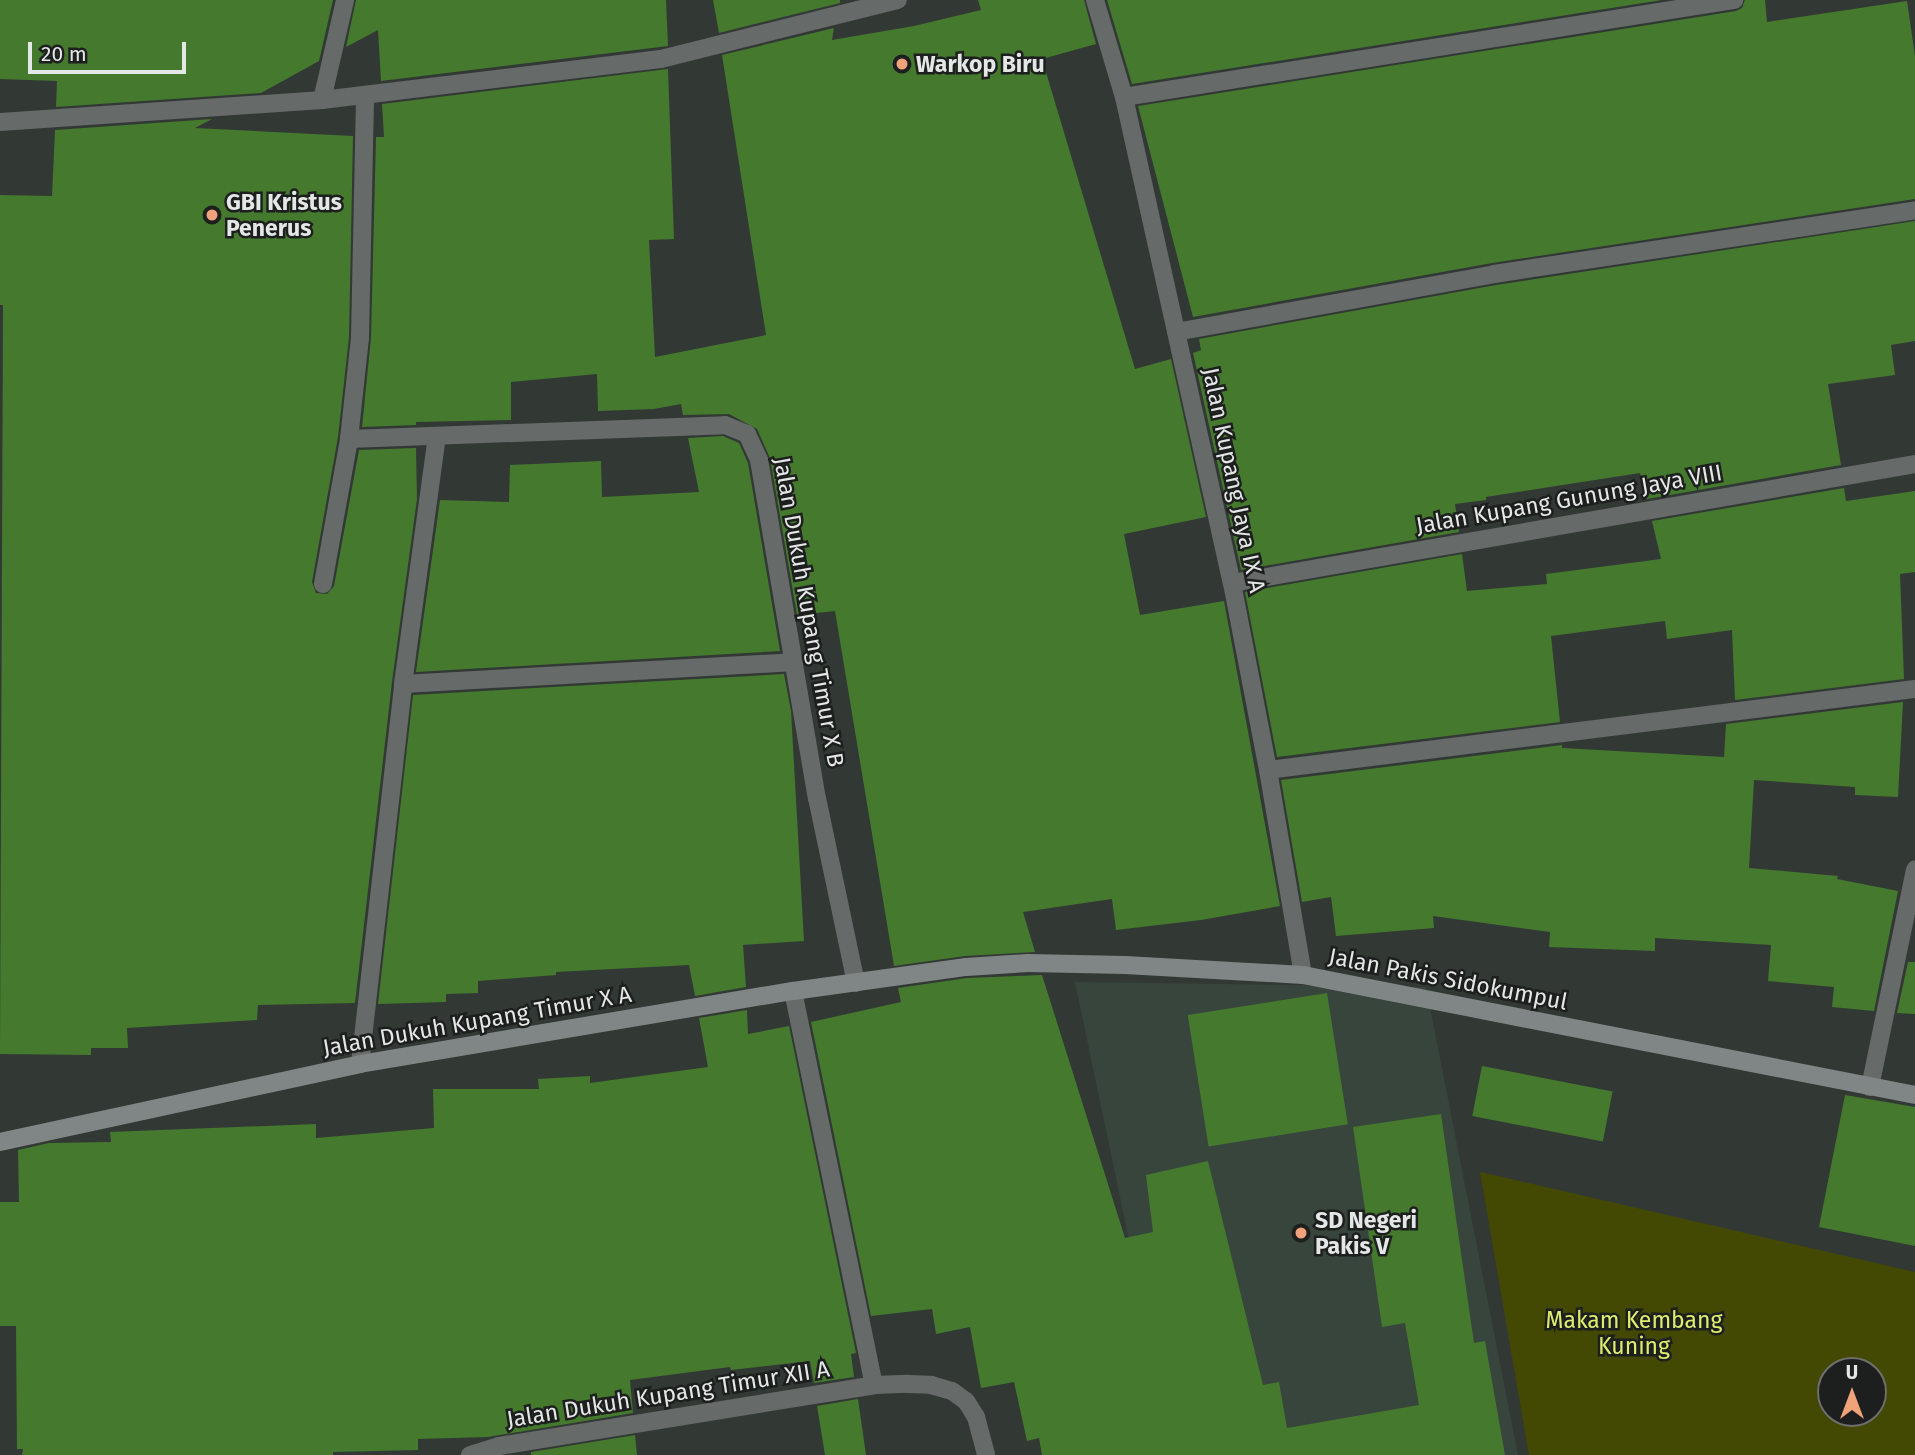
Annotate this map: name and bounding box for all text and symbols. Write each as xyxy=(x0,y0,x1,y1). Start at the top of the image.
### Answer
scale bar xyxy=(32,28,189,72)
text: 20 m xyxy=(41,41,87,67)
place label: Warkop Biru xyxy=(916,50,1045,78)
marker: Warkop Biru xyxy=(894,56,910,72)
place label: GBI Kristus Penerus xyxy=(226,188,342,242)
marker: GBI Kristus Penerus xyxy=(204,207,220,223)
street label: Jalan Kupang Jaya IX A xyxy=(1197,365,1271,595)
street label: Jalan Dukuh Kupang Timur X B xyxy=(768,455,850,769)
street label: Jalan Kupang Gunung Jaya VIII xyxy=(1414,458,1724,540)
street label: Jalan Pakis Sidokumpul xyxy=(1326,942,1570,1016)
street label: Jalan Dukuh Kupang Timur X A xyxy=(320,980,634,1062)
place label: SD Negeri Pakis V xyxy=(1315,1206,1417,1260)
marker: SD Negeri Pakis V xyxy=(1293,1225,1309,1241)
park label: Makam Kembang Kuning xyxy=(1545,1306,1723,1360)
street label: Jalan Dukuh Kupang Timur XII A xyxy=(505,1355,831,1433)
north arrow xyxy=(1817,1357,1887,1427)
text: U xyxy=(1846,1361,1858,1384)

